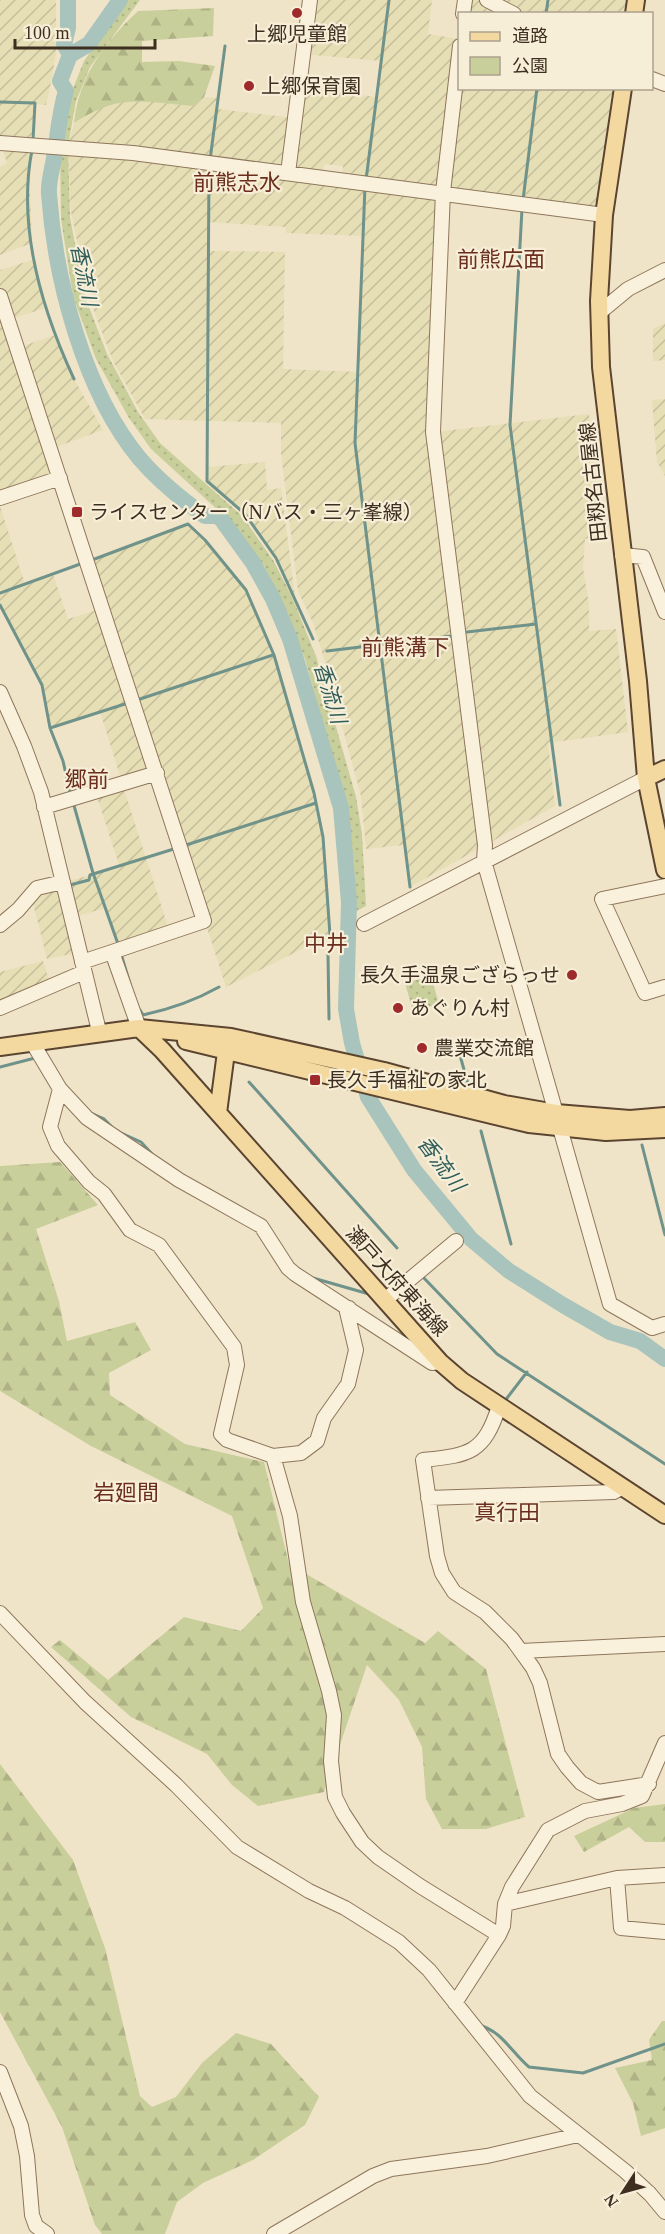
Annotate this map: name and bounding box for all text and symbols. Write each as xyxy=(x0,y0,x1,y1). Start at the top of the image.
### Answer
marker: 上郷児童館 xyxy=(290,6,304,20)
scale bar xyxy=(15,12,154,50)
legend xyxy=(458,12,653,90)
text: 100 m xyxy=(24,23,70,43)
place label: 上郷児童館 xyxy=(247,23,347,45)
text: 道路 xyxy=(512,26,548,46)
text: 公園 xyxy=(512,56,548,76)
place label: 上郷保育園 xyxy=(261,75,361,97)
marker: 上郷保育園 xyxy=(242,79,256,93)
district label: 前熊志水 xyxy=(193,170,281,195)
water label: 香流川 xyxy=(66,242,102,310)
district label: 前熊広面 xyxy=(457,247,545,272)
street label: 田籾名古屋線 xyxy=(576,421,610,543)
place label: ライスセンター（Nバス・三ヶ峯線） xyxy=(89,501,423,523)
marker: ライスセンター（Nバス・三ヶ峯線） xyxy=(70,505,84,519)
district label: 前熊溝下 xyxy=(361,635,449,660)
water label: 香流川 xyxy=(309,659,351,729)
district label: 郷前 xyxy=(65,767,109,792)
district label: 中井 xyxy=(304,931,348,956)
place label: 長久手温泉ござらっせ xyxy=(360,964,560,986)
marker: 長久手温泉ござらっせ xyxy=(565,968,579,982)
place label: あぐりん村 xyxy=(410,997,510,1019)
marker: あぐりん村 xyxy=(391,1001,405,1015)
place label: 農業交流館 xyxy=(434,1037,534,1059)
marker: 農業交流館 xyxy=(415,1041,429,1055)
place label: 長久手福祉の家北 xyxy=(327,1069,487,1091)
marker: 長久手福祉の家北 xyxy=(308,1073,322,1087)
water label: 香流川 xyxy=(412,1132,471,1198)
street label: 瀬戸大府東海線 xyxy=(342,1222,452,1340)
district label: 岩廻間 xyxy=(93,1480,159,1505)
district label: 真行田 xyxy=(474,1500,540,1525)
north arrow xyxy=(593,2162,653,2222)
text: N xyxy=(601,2190,622,2210)

